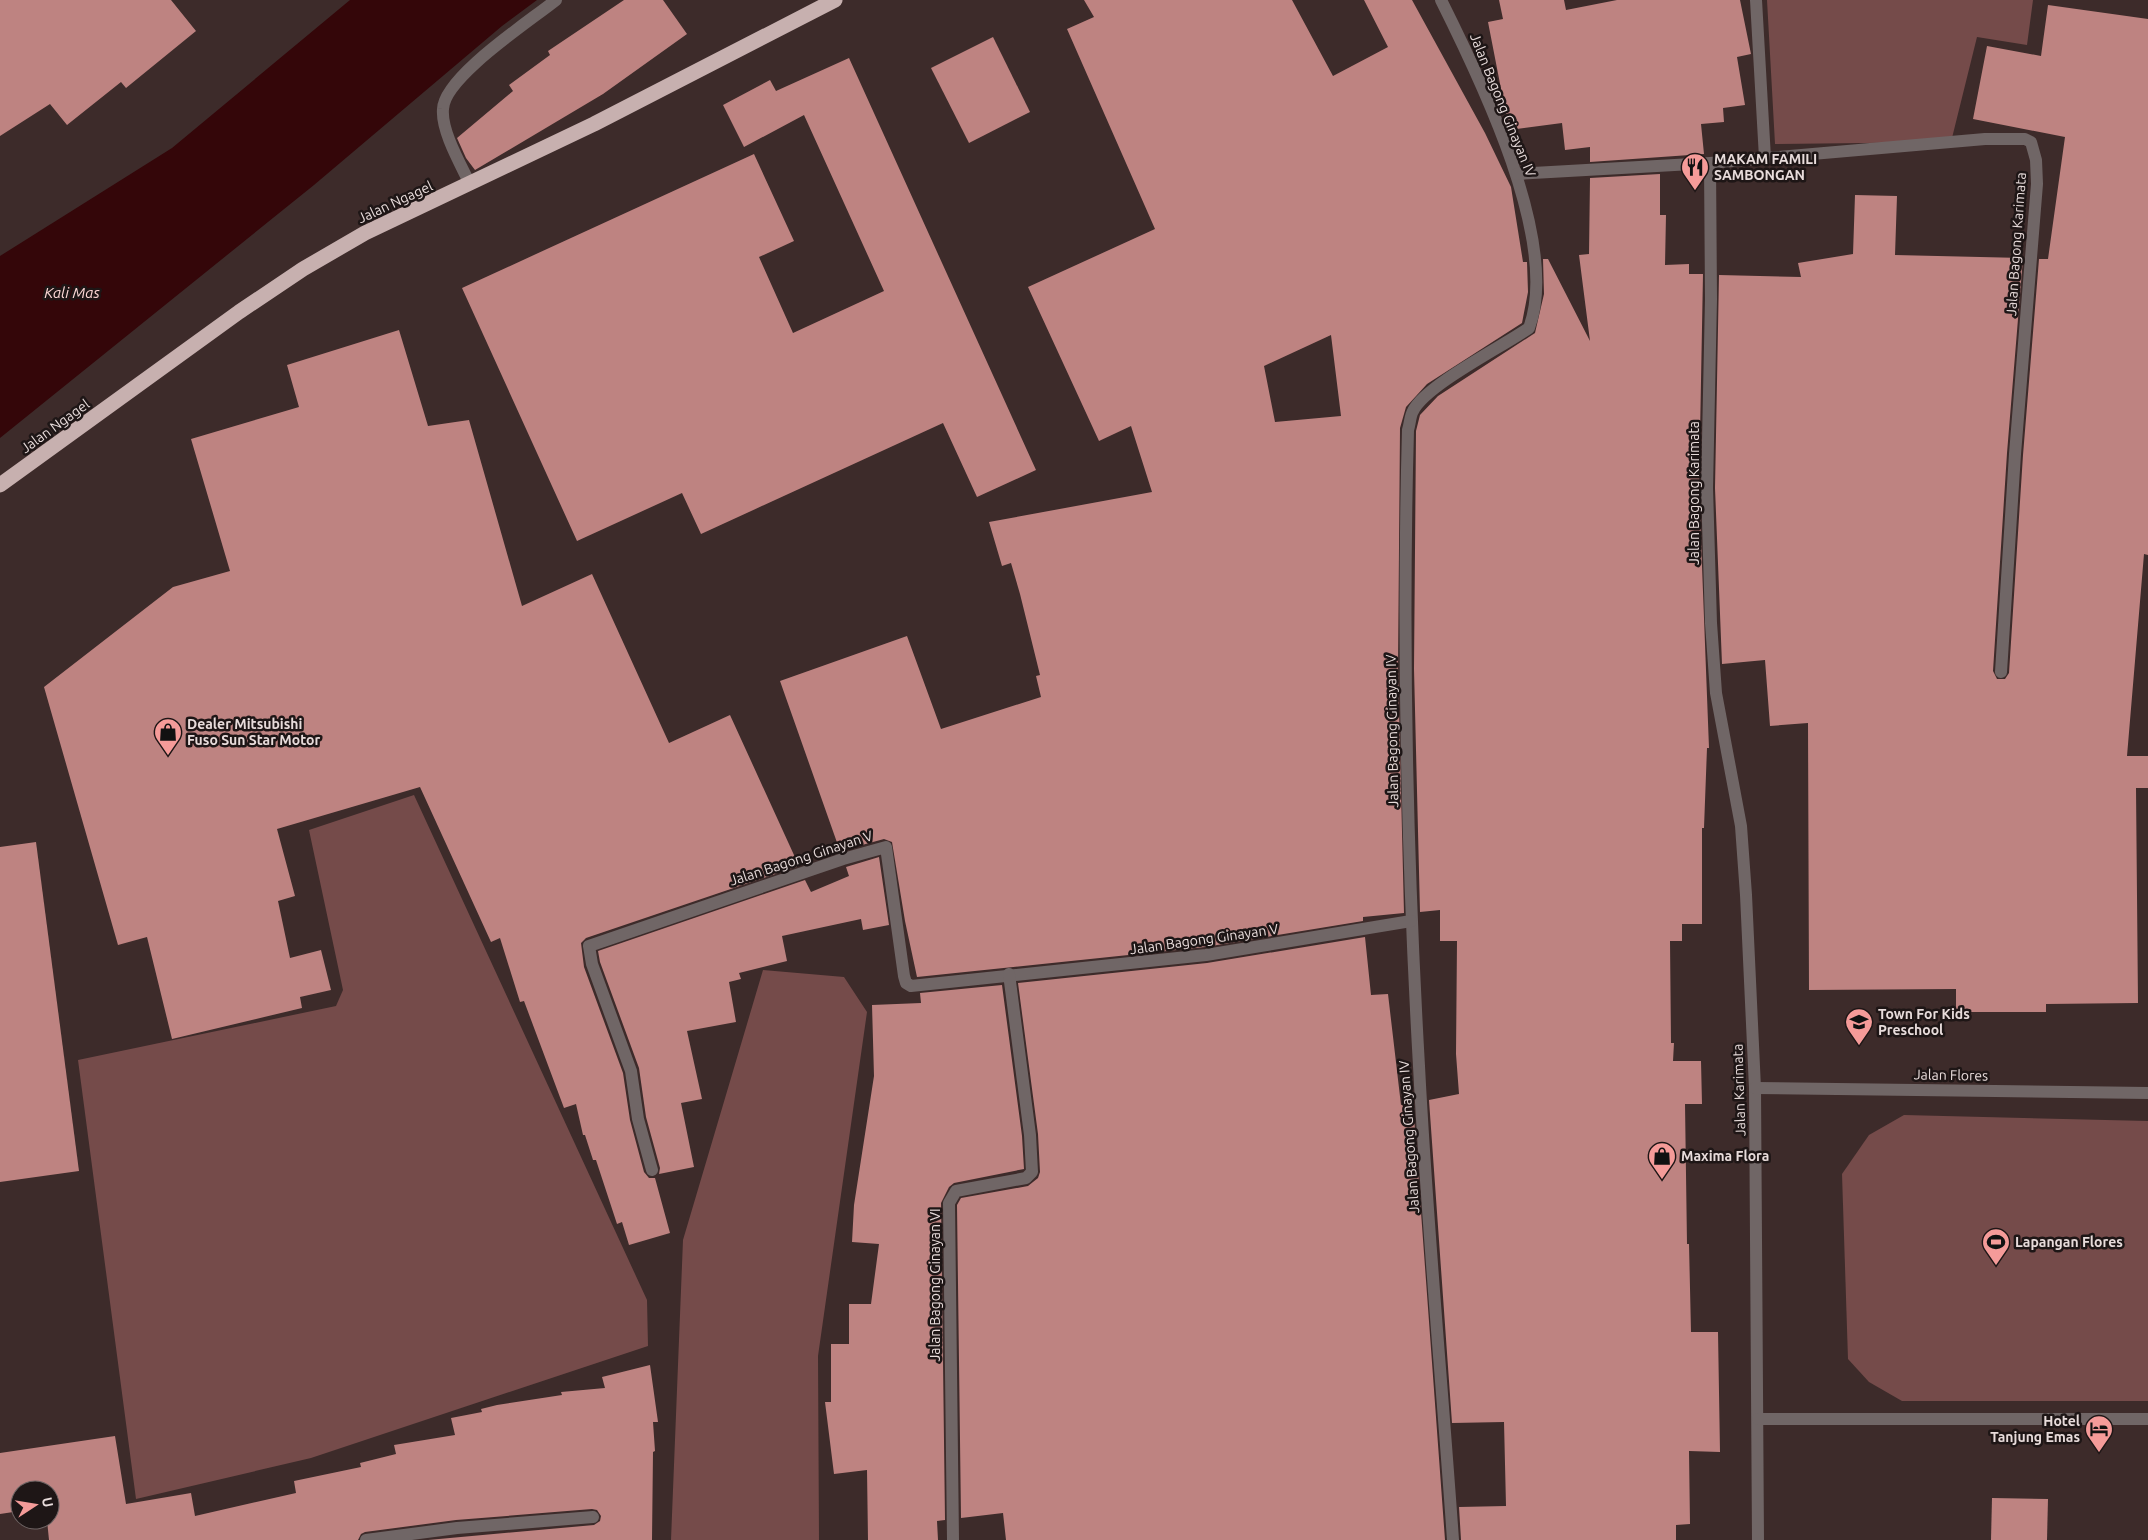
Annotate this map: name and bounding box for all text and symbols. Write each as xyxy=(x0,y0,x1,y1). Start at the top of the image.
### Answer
street label: Jalan Bagong Ginayan IV xyxy=(1467,31,1539,179)
place label: MAKAM FAMILI SAMBONGAN xyxy=(1714,151,1817,183)
restaurant icon: MAKAM FAMILI SAMBONGAN xyxy=(1680,152,1710,191)
street label: Jalan Bagong Karimata xyxy=(2003,172,2029,316)
street label: Jalan Ngagel xyxy=(355,178,435,226)
water label: Kali Mas xyxy=(44,284,100,301)
street label: Jalan Ngagel xyxy=(18,396,93,456)
street label: Jalan Bagong Karimata xyxy=(1686,421,1702,565)
street label: Jalan Bagong Ginayan IV xyxy=(1383,654,1401,808)
place label: Dealer Mitsubishi Fuso Sun Star Motor xyxy=(187,716,320,748)
shop icon: Dealer Mitsubishi Fuso Sun Star Motor xyxy=(153,717,183,756)
street label: Jalan Bagong Ginayan V xyxy=(727,827,875,889)
street label: Jalan Bagong Ginayan V xyxy=(1129,921,1279,957)
place label: Town For Kids Preschool xyxy=(1878,1006,1970,1038)
school or university icon: Town For Kids Preschool xyxy=(1844,1007,1874,1046)
street label: Jalan Karimata xyxy=(1729,1043,1749,1137)
street label: Jalan Bagong Ginayan IV xyxy=(1396,1060,1422,1214)
street label: Jalan Flores xyxy=(1914,1066,1988,1084)
shop icon: Maxima Flora xyxy=(1647,1141,1677,1180)
place label: Maxima Flora xyxy=(1681,1148,1769,1164)
street label: Jalan Bagong Ginayan VI xyxy=(927,1208,943,1362)
sports icon: Lapangan Flores xyxy=(1981,1227,2011,1266)
place label: Lapangan Flores xyxy=(2015,1234,2123,1250)
place label: Hotel Tanjung Emas xyxy=(1990,1413,2080,1445)
hotel icon: Hotel Tanjung Emas xyxy=(2084,1414,2114,1453)
north arrow xyxy=(10,1480,60,1530)
text: U xyxy=(39,1496,57,1509)

